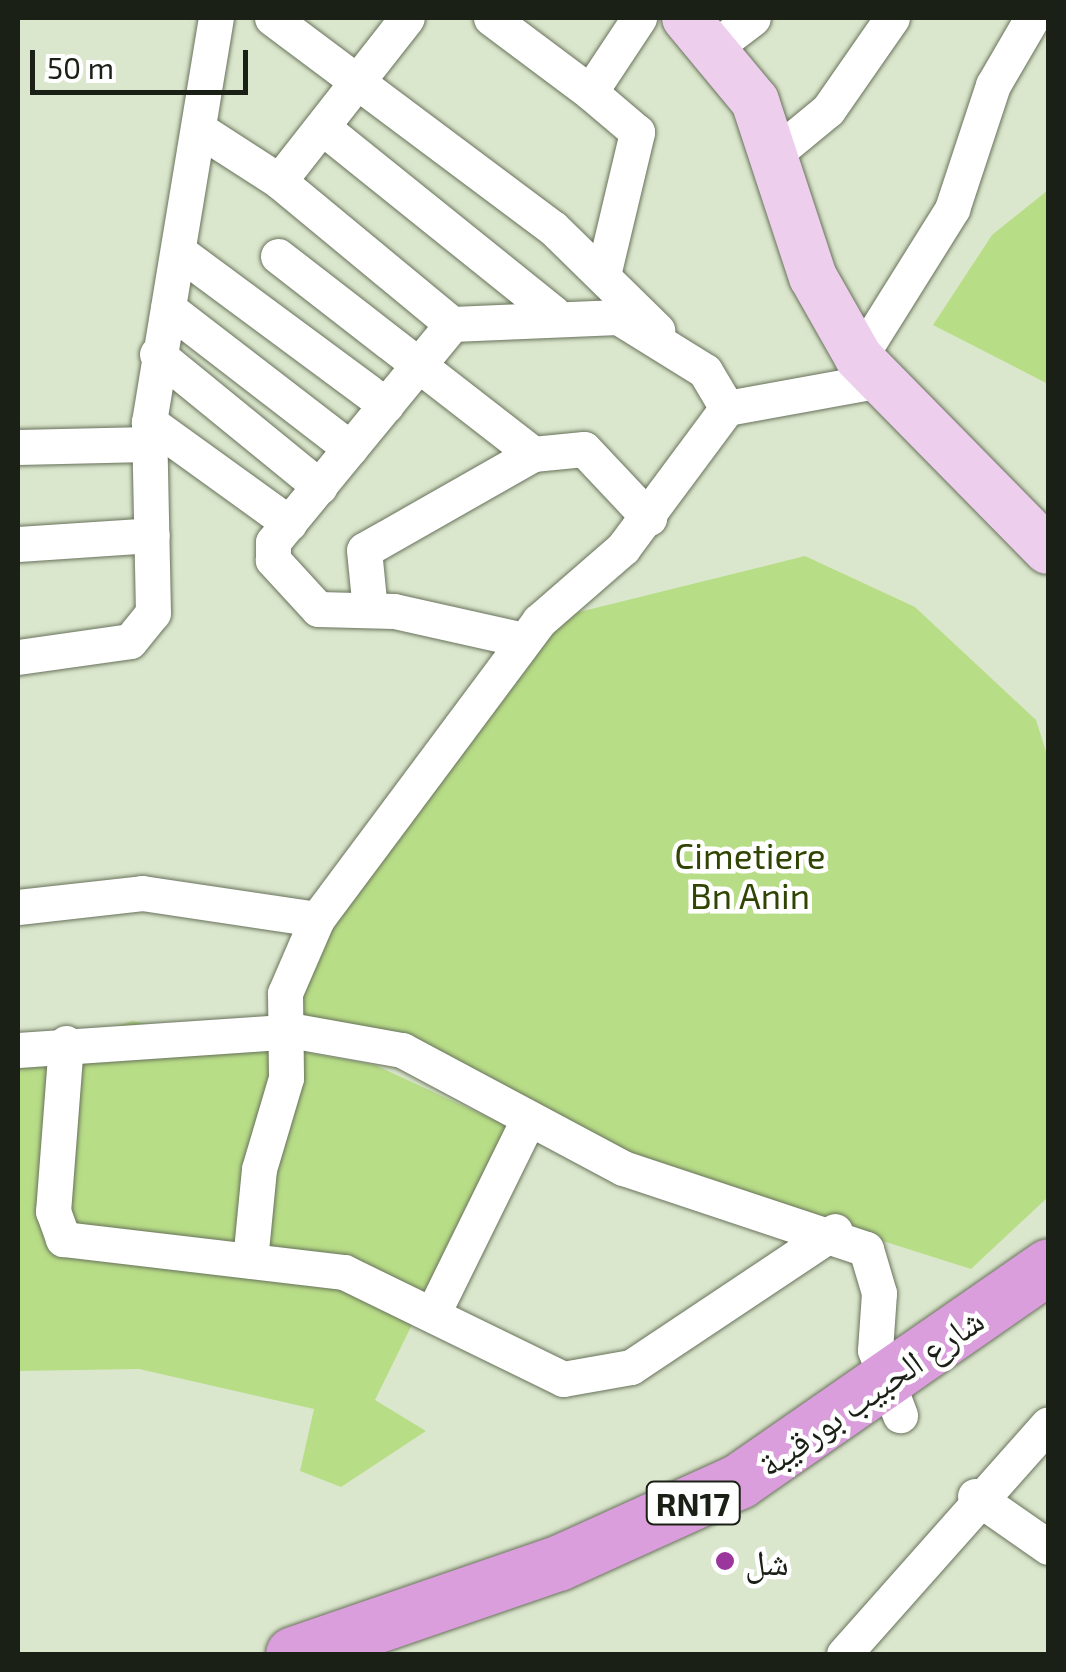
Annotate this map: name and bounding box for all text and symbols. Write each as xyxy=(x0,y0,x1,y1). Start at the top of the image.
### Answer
scale bar xyxy=(35,30,252,92)
text: 50 m xyxy=(47,49,114,85)
park label: Cimetiere Bn Anin xyxy=(674,834,826,916)
street label: شارع الحبيب بورقيبة xyxy=(749,1298,991,1484)
road number: RN17 xyxy=(646,1476,740,1530)
place label: شل xyxy=(745,1540,789,1582)
marker: شل xyxy=(714,1550,736,1572)

